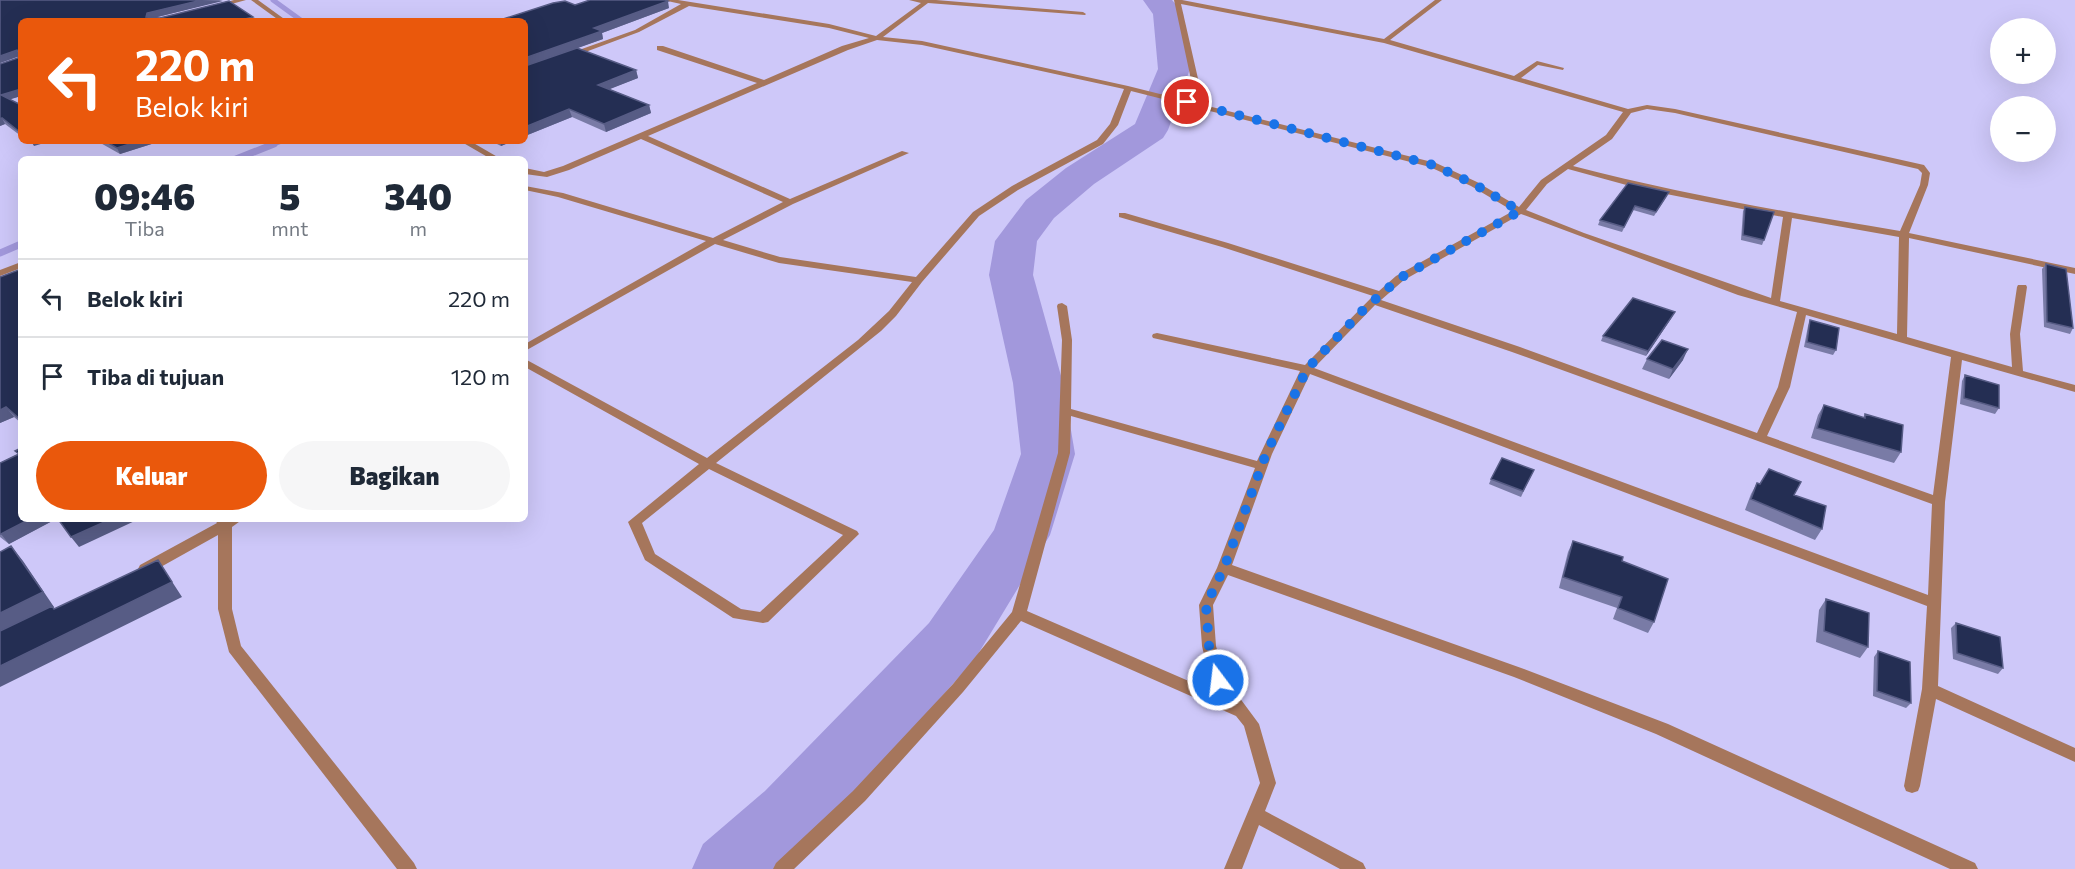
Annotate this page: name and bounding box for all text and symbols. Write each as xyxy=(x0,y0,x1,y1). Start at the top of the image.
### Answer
map controls xyxy=(1990,18,2056,162)
button: + xyxy=(1990,18,2056,84)
text: 220 m xyxy=(135,38,255,90)
icon: left xyxy=(36,42,114,120)
pin xyxy=(1161,76,1212,127)
icon: arrive xyxy=(1170,85,1203,118)
text: Belok kiri xyxy=(135,90,249,123)
button: − xyxy=(1990,96,2056,162)
text: 09:46 xyxy=(94,173,195,217)
text: 5 xyxy=(279,173,300,217)
text: 340 xyxy=(384,173,452,217)
text: Tiba xyxy=(125,216,165,240)
text: mnt xyxy=(271,216,308,240)
text: m xyxy=(409,216,427,240)
icon: left xyxy=(36,282,69,315)
text: Belok kiri xyxy=(87,285,183,312)
text: 220 m xyxy=(448,285,510,312)
icon: arrive xyxy=(36,360,69,393)
text: Tiba di tujuan xyxy=(87,363,224,390)
text: 120 m xyxy=(451,363,510,390)
button: Keluar xyxy=(36,441,267,510)
button: Bagikan xyxy=(279,441,510,510)
position arrow xyxy=(1186,648,1250,712)

